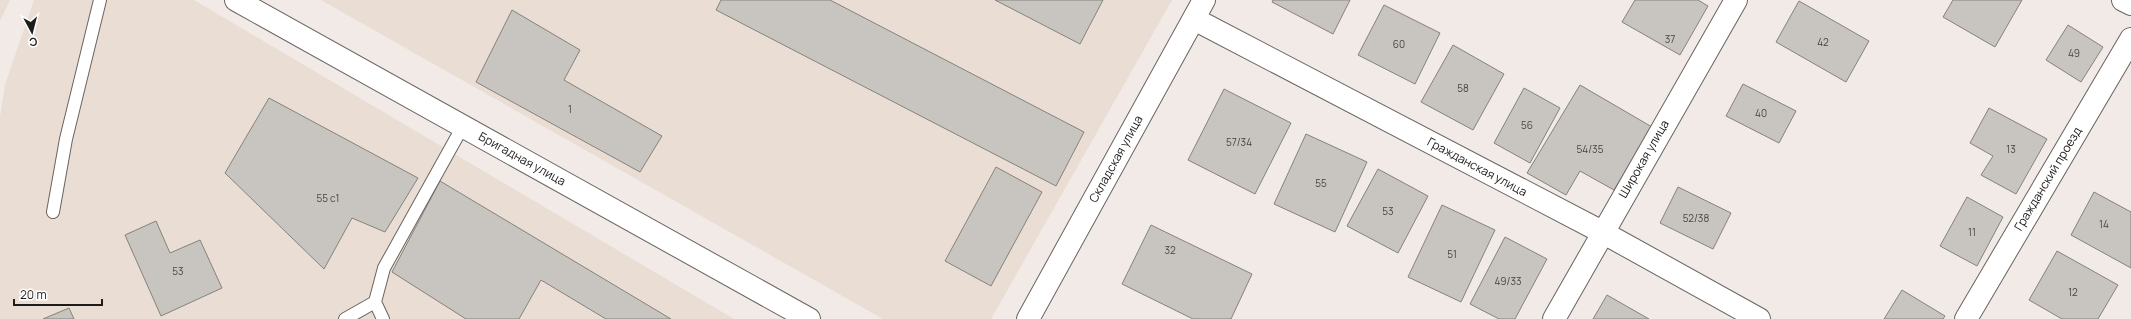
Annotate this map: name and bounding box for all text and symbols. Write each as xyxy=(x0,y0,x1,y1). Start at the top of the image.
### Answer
north arrow xyxy=(12,12,52,52)
house number: 37 xyxy=(1665,32,1675,46)
text: С xyxy=(28,34,38,50)
house number: 42 xyxy=(1817,35,1829,49)
house number: 60 xyxy=(1393,37,1405,51)
house number: 49 xyxy=(2068,46,2080,60)
house number: 58 xyxy=(1457,81,1469,95)
house number: 1 xyxy=(568,102,572,116)
house number: 40 xyxy=(1755,106,1767,120)
street label: Складская улица xyxy=(1085,112,1147,205)
street label: Широкая улица xyxy=(1614,117,1673,201)
house number: 56 xyxy=(1521,118,1533,132)
street label: Гражданский проезд xyxy=(2010,124,2085,234)
street label: Бригадная улица xyxy=(476,128,569,190)
street label: Гражданская улица xyxy=(1424,133,1530,200)
house number: 57/34 xyxy=(1226,135,1252,149)
house number: 54/35 xyxy=(1577,142,1604,156)
house number: 13 xyxy=(2006,142,2016,156)
house number: 55 xyxy=(1315,176,1327,190)
house number: 55 с1 xyxy=(317,191,340,205)
house number: 53 xyxy=(1382,204,1394,218)
house number: 52/38 xyxy=(1683,211,1709,225)
house number: 14 xyxy=(2099,217,2109,231)
house number: 11 xyxy=(1968,225,1976,239)
house number: 32 xyxy=(1164,243,1176,257)
house number: 51 xyxy=(1447,247,1457,261)
house number: 53 xyxy=(172,264,184,278)
house number: 49/33 xyxy=(1495,274,1521,288)
scale bar xyxy=(14,281,102,307)
house number: 12 xyxy=(2068,285,2078,299)
text: 20 m xyxy=(20,286,47,303)

